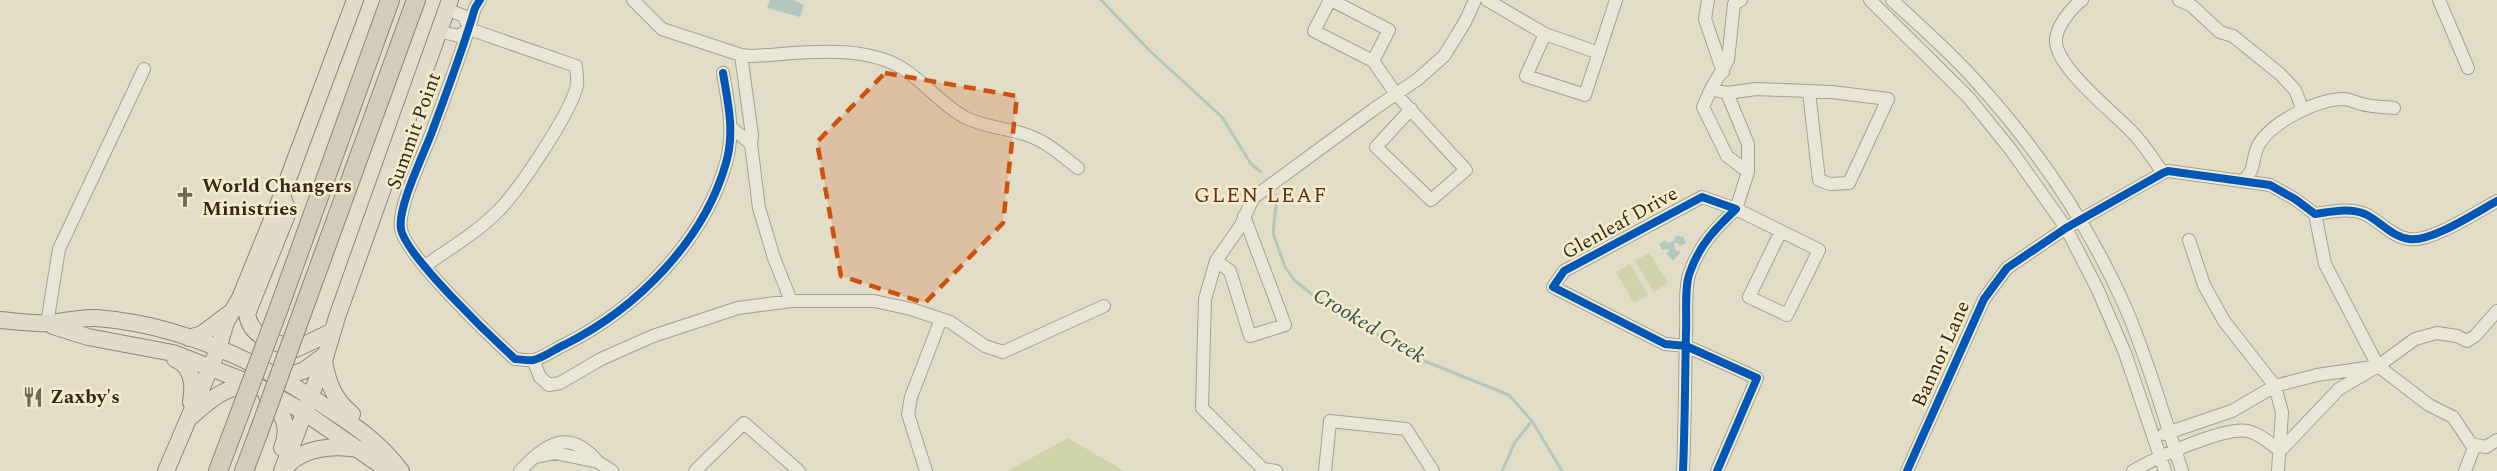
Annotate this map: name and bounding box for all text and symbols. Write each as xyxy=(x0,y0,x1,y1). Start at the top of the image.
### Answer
street label: Summit Point xyxy=(379,68,449,194)
place label: World Changers Ministries xyxy=(202,171,352,224)
street label: Glenleaf Drive xyxy=(1556,179,1684,267)
district label: GLEN LEAF xyxy=(1194,180,1328,212)
church icon: World Changers Ministries xyxy=(173,185,197,209)
water label: Crooked Creek xyxy=(1307,280,1432,372)
street label: Bannor Lane xyxy=(1904,296,1978,412)
place label: Zaxby's xyxy=(50,382,120,412)
restaurant icon: Zaxby's xyxy=(21,385,45,409)

